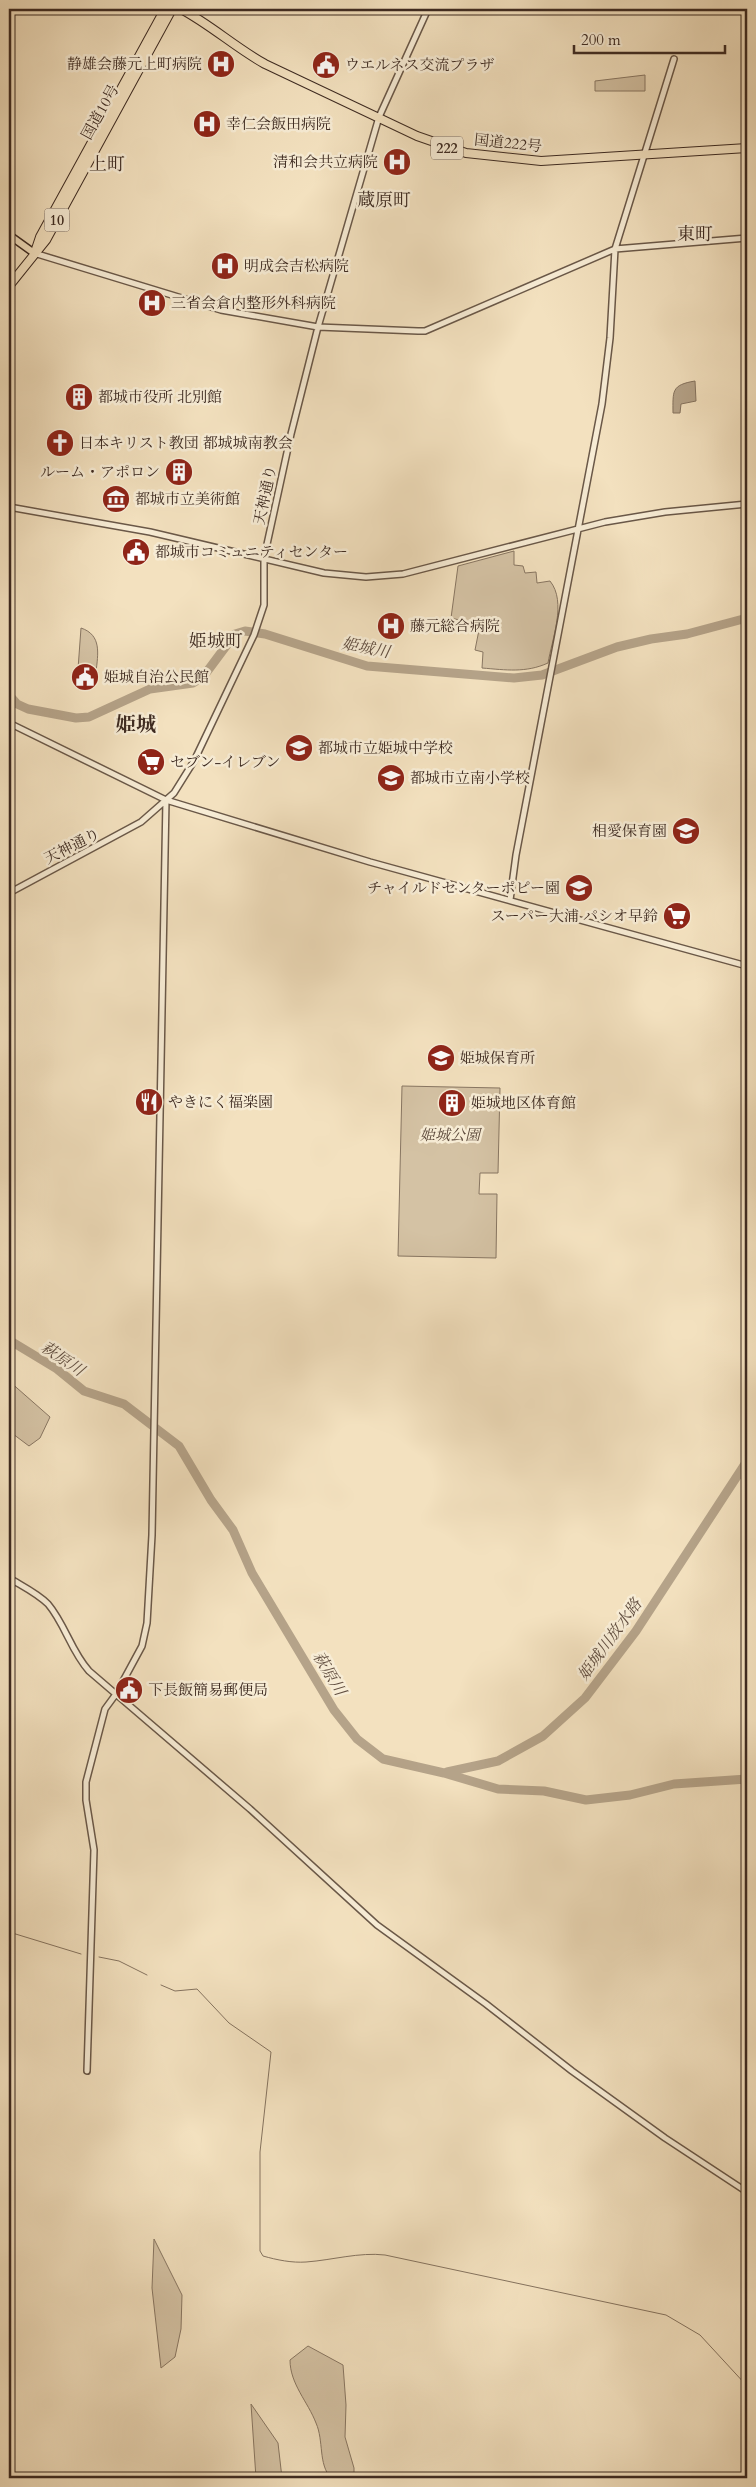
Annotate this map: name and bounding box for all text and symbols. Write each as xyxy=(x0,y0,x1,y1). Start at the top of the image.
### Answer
scale bar xyxy=(574,22,725,54)
text: 200 m xyxy=(581,30,621,50)
hospital icon: 静雄会藤元上町病院 xyxy=(206,49,236,79)
public building icon: ウエルネス交流プラザ xyxy=(311,50,341,80)
place label: 静雄会藤元上町病院 xyxy=(67,54,202,74)
place label: ウエルネス交流プラザ xyxy=(345,55,495,75)
street label: 国道10号 xyxy=(77,81,123,143)
hospital icon: 幸仁会飯田病院 xyxy=(192,109,222,139)
place label: 幸仁会飯田病院 xyxy=(226,114,331,134)
street label: 国道222号 xyxy=(473,129,543,157)
road number: 222 xyxy=(431,136,463,160)
hospital icon: 清和会共立病院 xyxy=(382,147,412,177)
district label: 上町 xyxy=(89,152,125,177)
place label: 清和会共立病院 xyxy=(273,152,378,172)
district label: 蔵原町 xyxy=(357,188,411,213)
road number: 10 xyxy=(44,208,70,232)
district label: 東町 xyxy=(677,222,713,247)
hospital icon: 明成会吉松病院 xyxy=(210,251,240,281)
place label: 明成会吉松病院 xyxy=(244,256,349,276)
hospital icon: 三省会倉内整形外科病院 xyxy=(137,288,167,318)
place label: 三省会倉内整形外科病院 xyxy=(171,293,336,313)
building icon: 都城市役所 北別館 xyxy=(64,382,94,412)
place label: 都城市役所 北別館 xyxy=(98,387,222,407)
church icon: 日本キリスト教団 都城城南教会 xyxy=(45,428,75,458)
place label: 日本キリスト教団 都城城南教会 xyxy=(79,433,293,453)
building icon: ルーム・アポロン xyxy=(164,457,194,487)
place label: ルーム・アポロン xyxy=(40,462,160,482)
street label: 天神通り xyxy=(249,464,281,526)
museum icon: 都城市立美術館 xyxy=(101,484,131,514)
place label: 都城市立美術館 xyxy=(135,489,240,509)
public building icon: 都城市コミュニティセンター xyxy=(121,537,151,567)
place label: 都城市コミュニティセンター xyxy=(155,542,348,562)
hospital icon: 藤元総合病院 xyxy=(376,611,406,641)
place label: 藤元総合病院 xyxy=(410,616,500,636)
district label: 姫城町 xyxy=(189,629,243,654)
water label: 姫城川 xyxy=(340,633,393,664)
public building icon: 姫城自治公民館 xyxy=(70,662,100,692)
place label: 姫城自治公民館 xyxy=(104,667,209,687)
district label: 姫城 xyxy=(116,711,156,738)
school or university icon: 都城市立姫城中学校 xyxy=(284,733,314,763)
place label: 都城市立姫城中学校 xyxy=(318,738,453,758)
supermarket icon: セブン-イレブン xyxy=(136,747,166,777)
place label: セブン-イレブン xyxy=(170,752,281,772)
school or university icon: 都城市立南小学校 xyxy=(376,763,406,793)
place label: 都城市立南小学校 xyxy=(410,768,530,788)
school or university icon: 相愛保育園 xyxy=(671,816,701,846)
place label: 相愛保育園 xyxy=(592,821,667,841)
street label: 天神通り xyxy=(41,823,103,869)
school or university icon: チャイルドセンターポピー園 xyxy=(564,873,594,903)
place label: チャイルドセンターポピー園 xyxy=(367,878,560,898)
supermarket icon: スーパー大浦 パシオ早鈴 xyxy=(662,901,692,931)
place label: スーパー大浦 パシオ早鈴 xyxy=(490,906,658,926)
school or university icon: 姫城保育所 xyxy=(426,1043,456,1073)
place label: 姫城保育所 xyxy=(460,1048,535,1068)
restaurant icon: やきにく福楽園 xyxy=(134,1087,164,1117)
building icon: 姫城地区体育館 xyxy=(437,1088,467,1118)
place label: やきにく福楽園 xyxy=(168,1092,273,1112)
place label: 姫城地区体育館 xyxy=(471,1093,576,1113)
park label: 姫城公園 xyxy=(420,1125,483,1145)
water label: 萩原川 xyxy=(36,1336,90,1382)
water label: 姫城川放水路 xyxy=(573,1593,648,1685)
water label: 萩原川 xyxy=(307,1647,352,1701)
public building icon: 下長飯簡易郵便局 xyxy=(114,1675,144,1705)
place label: 下長飯簡易郵便局 xyxy=(148,1680,268,1700)

